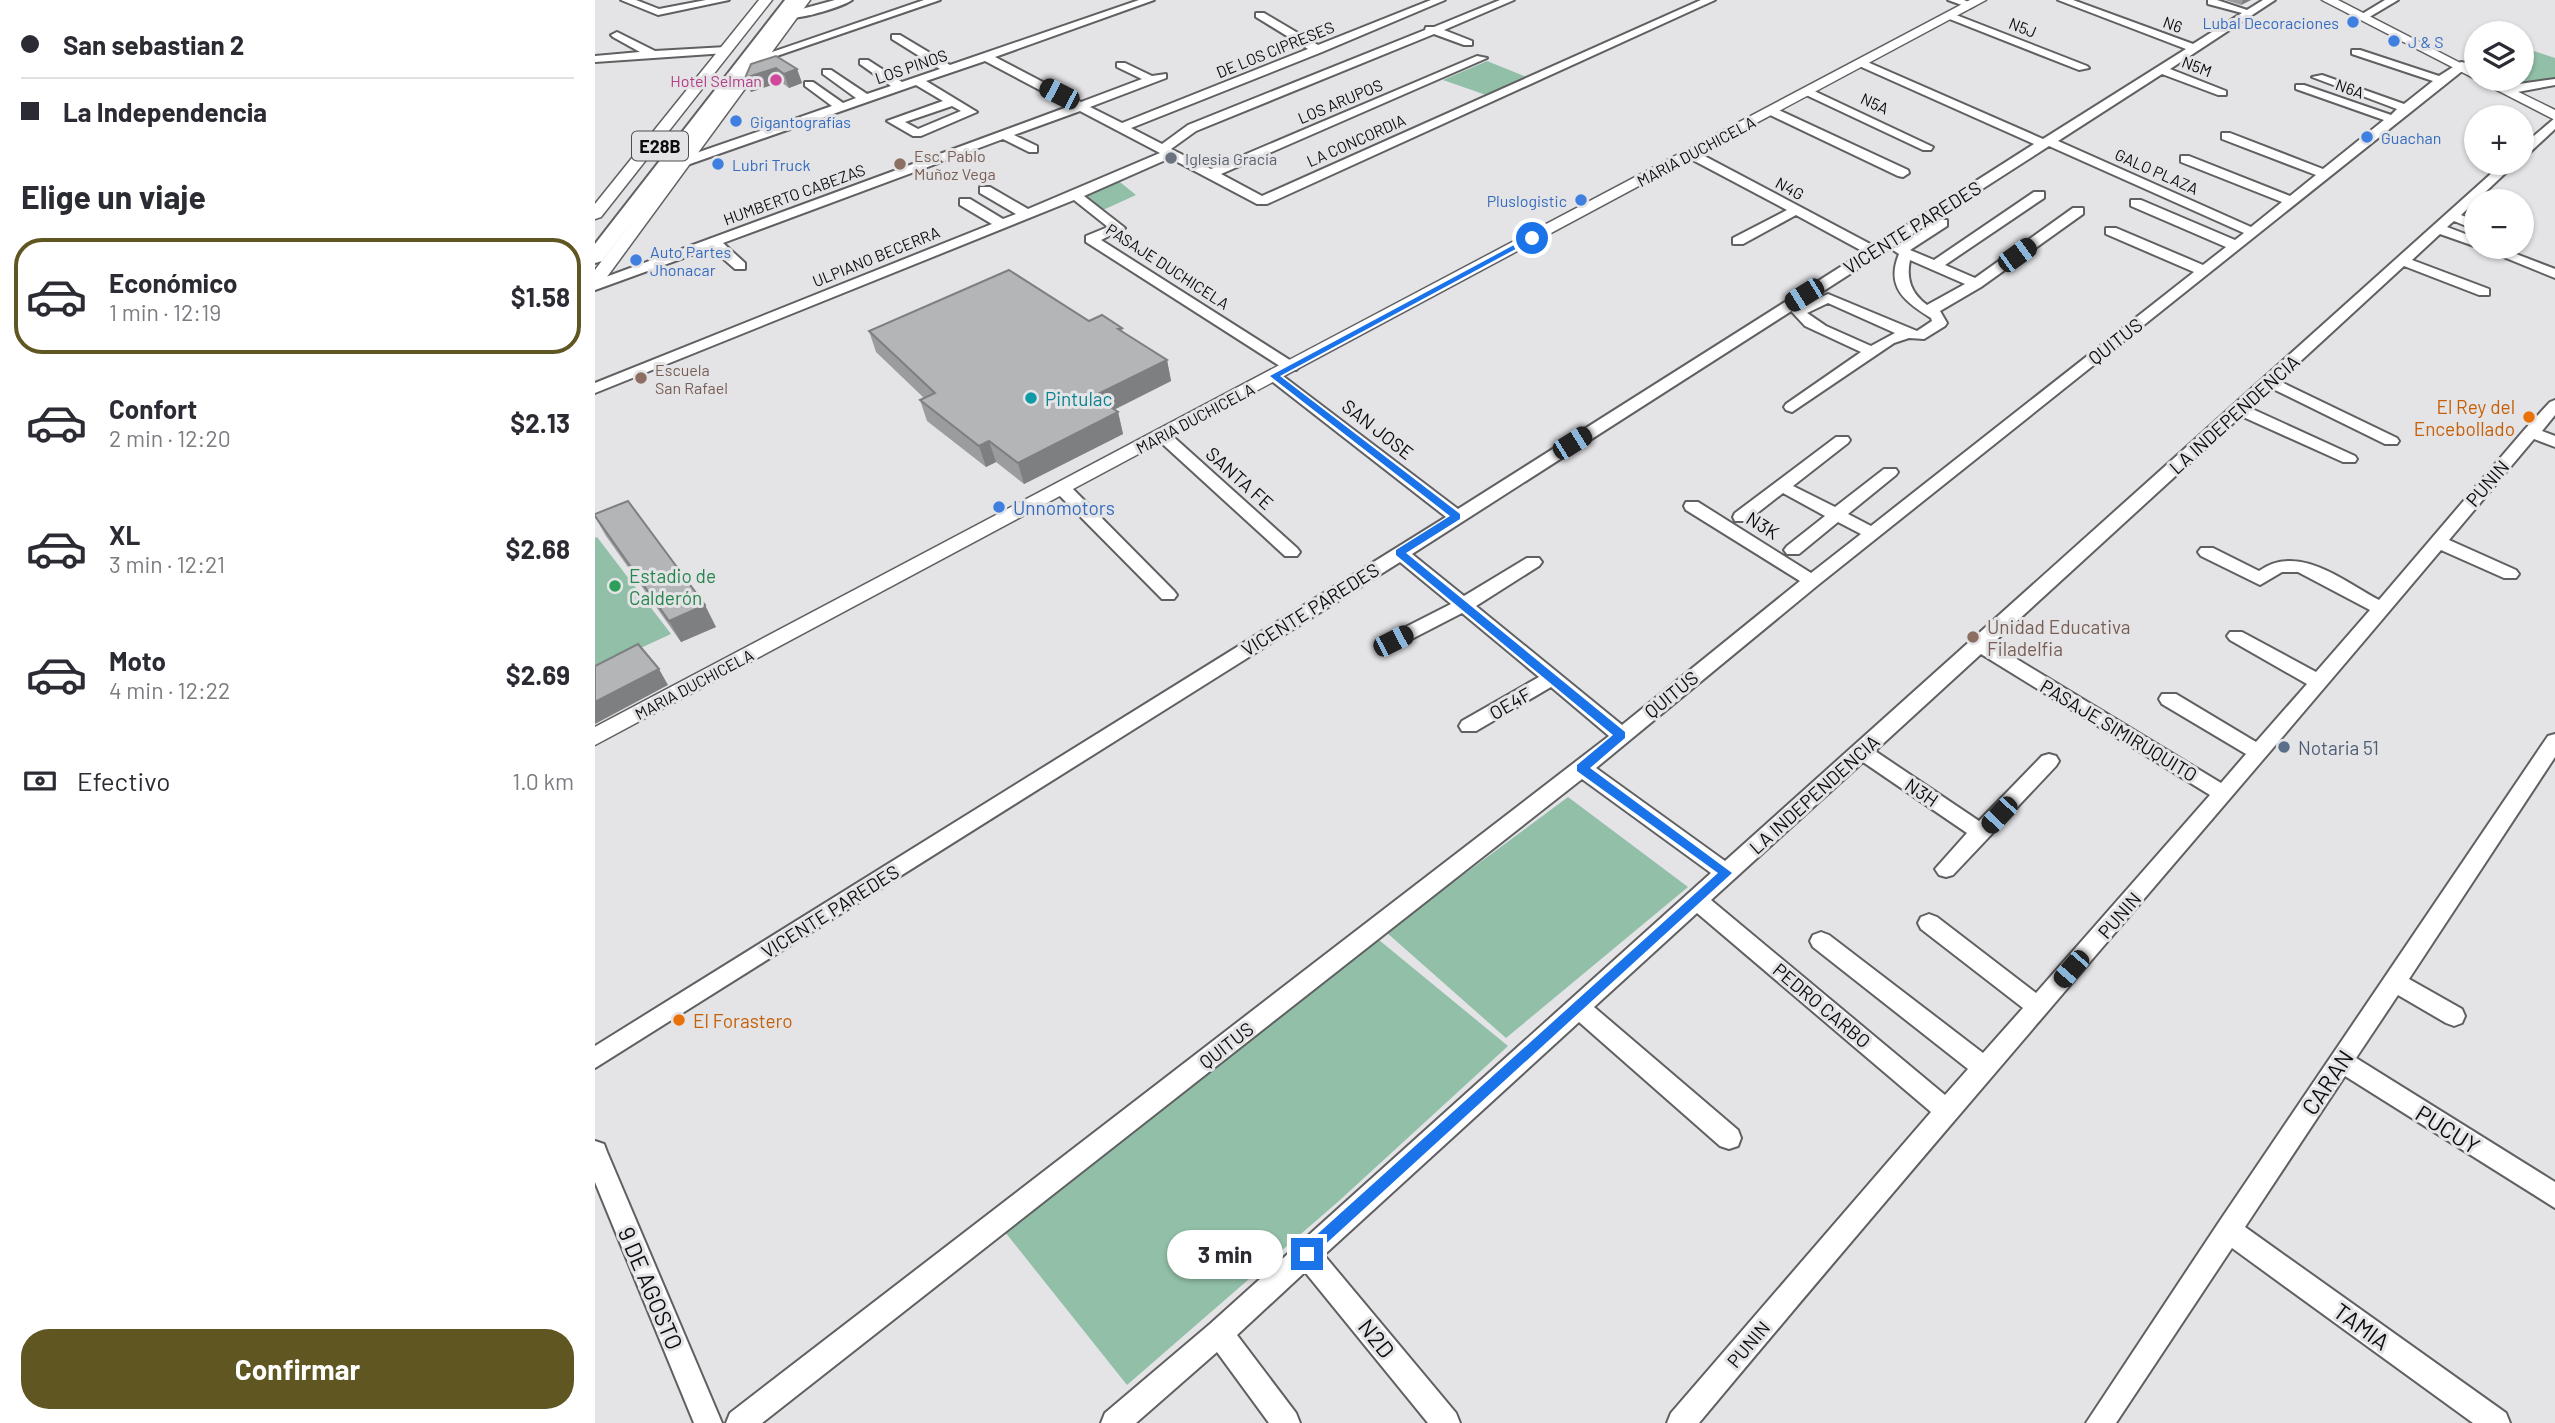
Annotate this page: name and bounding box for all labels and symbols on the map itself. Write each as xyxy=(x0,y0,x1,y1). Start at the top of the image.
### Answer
street label: N6 xyxy=(2161,12,2185,36)
street label: N5J xyxy=(2006,13,2040,41)
place label: Lubal Decoraciones xyxy=(2202,13,2339,32)
marker: Lubal Decoraciones xyxy=(2345,14,2361,30)
street label: DE LOS CIPRESES xyxy=(1213,17,1337,81)
place label: J & S xyxy=(2408,32,2444,51)
marker: J & S xyxy=(2386,33,2402,49)
street label: LOS PINOS xyxy=(872,45,950,87)
street label: N5M xyxy=(2179,52,2215,80)
place label: Hotel Selman xyxy=(670,71,762,90)
marker: Hotel Selman xyxy=(768,72,784,88)
street label: N6A xyxy=(2333,74,2367,102)
car xyxy=(1036,75,1083,113)
street label: LOS ARUPOS xyxy=(1295,75,1385,127)
street label: N5A xyxy=(1858,88,1892,118)
street label: LA CONCORDIA xyxy=(1304,110,1409,170)
place label: Gigantografías xyxy=(750,112,851,131)
street label: MARIA DUCHICELA xyxy=(1634,112,1759,190)
marker: Gigantografías xyxy=(728,113,744,129)
place label: Guachan xyxy=(2381,128,2441,147)
marker: Guachan xyxy=(2359,129,2375,145)
road number: E28B xyxy=(632,132,688,160)
street label: GALO PLAZA xyxy=(2112,144,2202,198)
place label: Esc. Pablo Muñoz Vega xyxy=(914,146,996,183)
place label: Iglesia Gracia xyxy=(1185,149,1277,168)
marker: Iglesia Gracia xyxy=(1163,150,1179,166)
place label: Lubri Truck xyxy=(732,155,811,174)
marker: Lubri Truck xyxy=(710,156,726,172)
marker: Esc. Pablo Muñoz Vega xyxy=(892,156,908,172)
street label: HUMBERTO CABEZAS xyxy=(720,159,868,229)
street label: N4G xyxy=(1773,173,1807,203)
street label: VICENTE PAREDES xyxy=(1839,175,1985,279)
place label: Pluslogistic xyxy=(1487,191,1567,210)
marker: Pluslogistic xyxy=(1573,192,1589,208)
street label: PASAJE DUCHICELA xyxy=(1103,219,1233,313)
street label: ULPIANO BECERRA xyxy=(810,222,943,290)
route start xyxy=(1516,222,1548,254)
car xyxy=(1994,234,2041,276)
place label: Auto Partes Jhonacar xyxy=(650,242,731,279)
marker: Auto Partes Jhonacar xyxy=(628,252,644,268)
car xyxy=(1781,275,1828,315)
street label: QUITUS xyxy=(2083,313,2147,369)
street label: LA INDEPENDENCIA xyxy=(2164,350,2304,478)
place label: Escuela San Rafael xyxy=(655,360,728,397)
marker: Escuela San Rafael xyxy=(633,370,649,386)
street label: MARIA DUCHICELA xyxy=(1133,379,1258,457)
place label: Pintulac xyxy=(1045,387,1112,410)
marker: Pintulac xyxy=(1023,390,1039,406)
street label: SAN JOSE xyxy=(1338,394,1418,464)
place label: El Rey del Encebollado xyxy=(2414,395,2515,440)
marker: El Rey del Encebollado xyxy=(2521,409,2537,425)
car xyxy=(1549,423,1596,463)
street label: SANTA FE xyxy=(1202,442,1278,514)
street label: PUNIN xyxy=(2461,455,2513,511)
place label: Unnomotors xyxy=(1013,496,1115,519)
marker: Unnomotors xyxy=(991,499,1007,515)
street label: N3K xyxy=(1742,506,1784,544)
street label: VICENTE PAREDES xyxy=(1237,557,1383,661)
place label: Estadio de Calderón xyxy=(629,564,716,609)
marker: Estadio de Calderón xyxy=(607,578,623,594)
place label: Unidad Educativa Filadelfia xyxy=(1987,615,2131,660)
car xyxy=(1370,622,1417,660)
marker: Unidad Educativa Filadelfia xyxy=(1965,629,1981,645)
street label: MARIA DUCHICELA xyxy=(632,645,757,723)
street label: QUITUS xyxy=(1640,665,1702,723)
street label: PASAJE SIMIRUQUITO xyxy=(2036,674,2202,786)
street label: OE4F xyxy=(1485,682,1535,724)
street label: LA INDEPENDENCIA xyxy=(1744,730,1884,858)
place label: Notaria 51 xyxy=(2298,736,2379,759)
marker: Notaria 51 xyxy=(2276,739,2292,755)
street label: N3H xyxy=(1901,773,1943,811)
car xyxy=(1977,792,2022,838)
street label: VICENTE PAREDES xyxy=(757,859,903,963)
street label: PUNIN xyxy=(2093,887,2145,943)
car xyxy=(2050,946,2093,992)
street label: PEDRO CARBO xyxy=(1769,958,1875,1052)
place label: El Forastero xyxy=(693,1009,793,1032)
marker: El Forastero xyxy=(671,1012,687,1028)
street label: QUITUS xyxy=(1194,1017,1258,1073)
street label: CARAN xyxy=(2295,1044,2359,1120)
street label: PUCUY xyxy=(2411,1099,2485,1159)
street label: 9 DE AGOSTO xyxy=(613,1222,689,1354)
callout: 3 min xyxy=(1167,1230,1283,1278)
route end xyxy=(1291,1238,1323,1270)
street label: TAMIA xyxy=(2329,1296,2395,1356)
street label: N2D xyxy=(1353,1313,1401,1363)
street label: PUNIN xyxy=(1722,1316,1774,1372)

